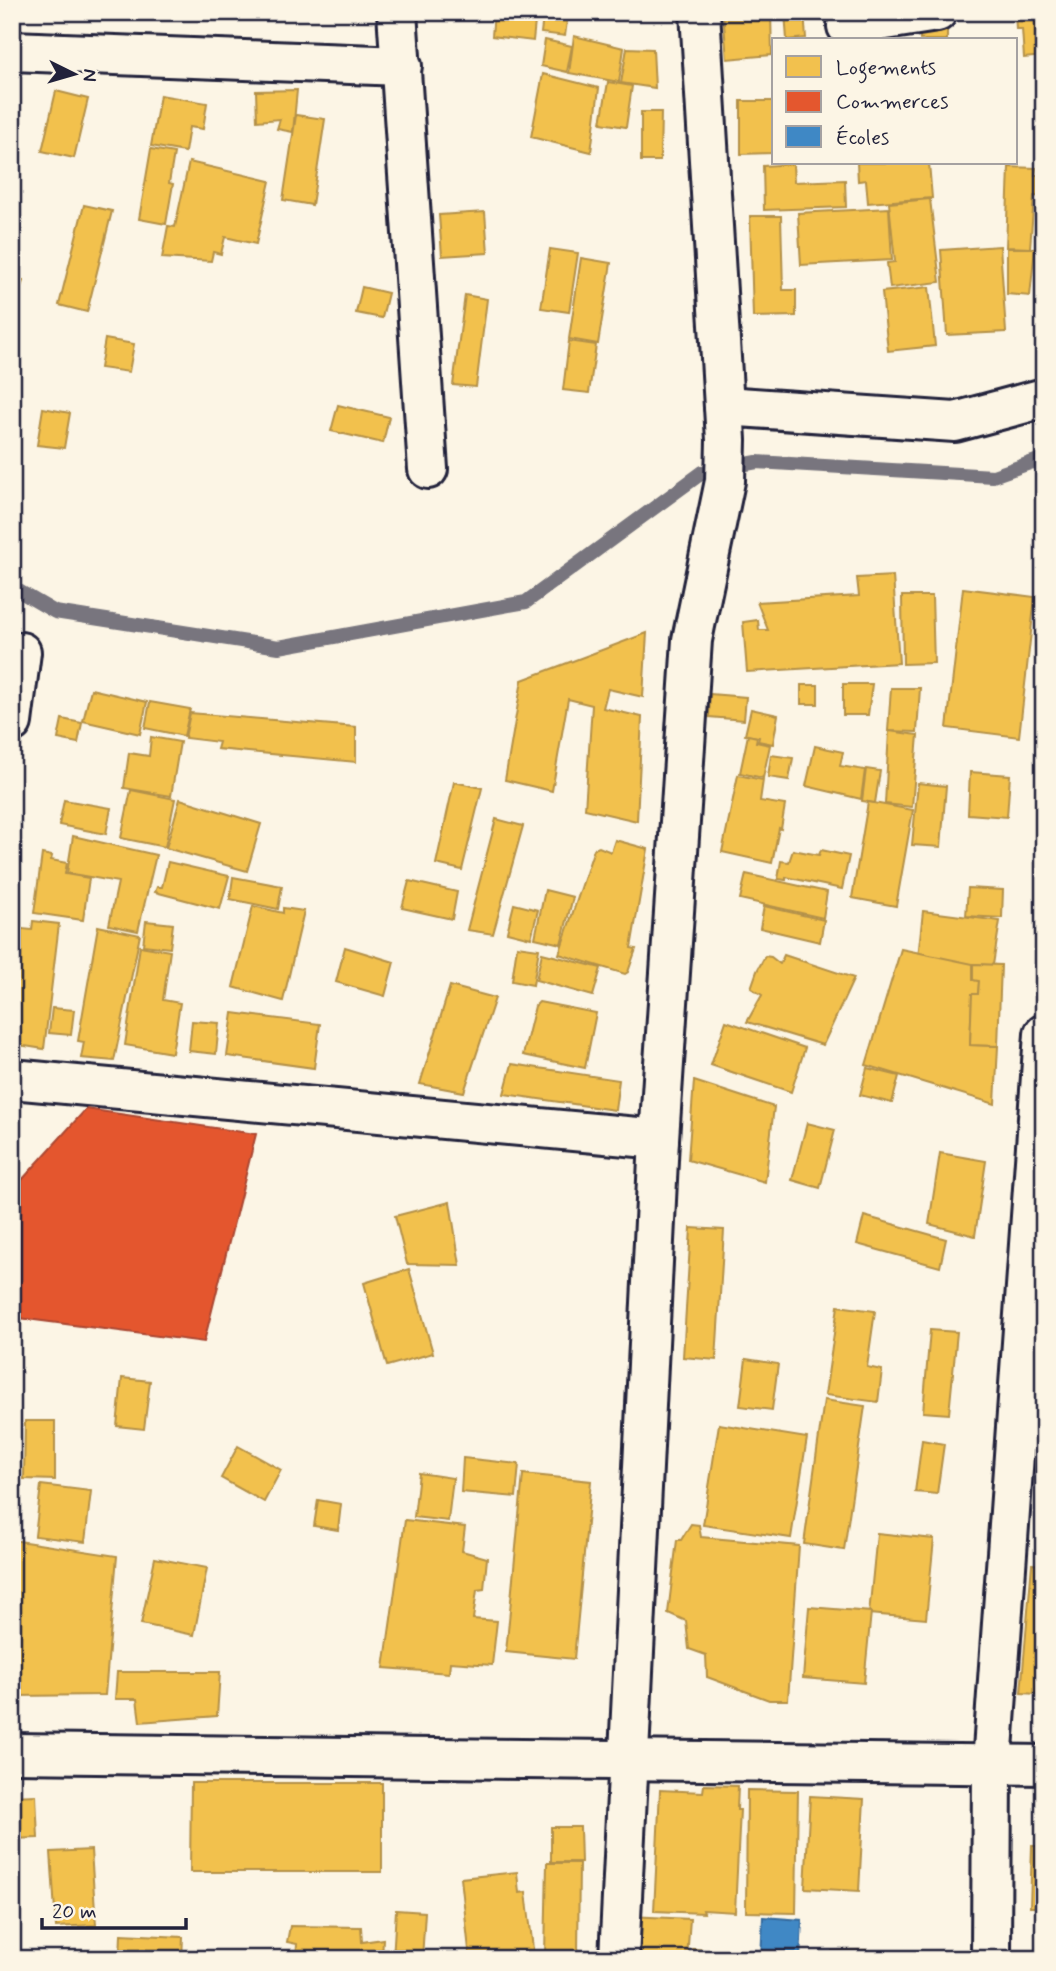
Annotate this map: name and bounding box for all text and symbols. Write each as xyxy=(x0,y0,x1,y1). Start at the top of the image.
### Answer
north arrow xyxy=(38,38,108,108)
legend xyxy=(772,38,1018,164)
text: Logements xyxy=(836,54,936,84)
text: N xyxy=(76,68,102,83)
text: Commerces xyxy=(836,88,948,116)
text: Écoles xyxy=(836,124,889,152)
scale bar xyxy=(42,1887,186,1931)
text: 20 m xyxy=(52,1898,97,1926)

